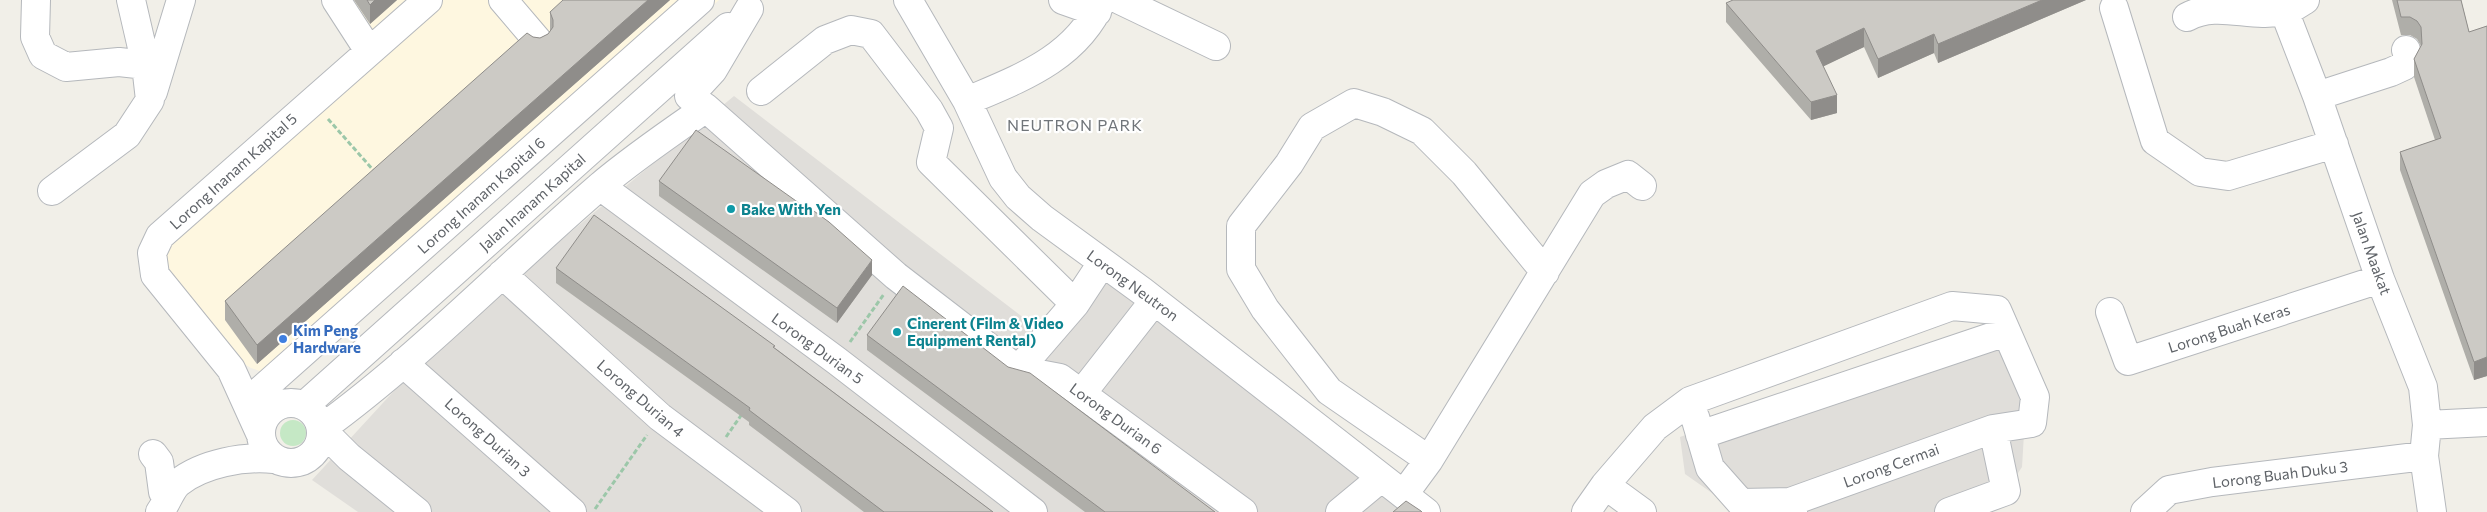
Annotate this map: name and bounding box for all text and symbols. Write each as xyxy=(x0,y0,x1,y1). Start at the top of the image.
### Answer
street label: Lorong Inanam Kapital 5 xyxy=(166,109,300,233)
district label: NEUTRON PARK xyxy=(1007,115,1143,134)
street label: Lorong Inanam Kapital 6 xyxy=(414,133,548,257)
street label: Jalan Inanam Kapital xyxy=(475,150,589,254)
place label: Bake With Yen xyxy=(741,200,841,218)
marker: Bake With Yen xyxy=(725,203,737,215)
street label: Jalan Maakat xyxy=(2349,209,2395,297)
street label: Lorong Neutron xyxy=(1084,246,1182,324)
street label: Lorong Buah Keras xyxy=(2166,300,2292,356)
street label: Lorong Durian 5 xyxy=(769,309,867,387)
place label: Cinerent (Film & Video Equipment Rental) xyxy=(907,314,1064,349)
place label: Kim Peng Hardware xyxy=(293,321,361,356)
marker: Cinerent (Film & Video Equipment Rental) xyxy=(891,326,903,338)
marker: Kim Peng Hardware xyxy=(277,333,289,345)
street label: Lorong Durian 4 xyxy=(594,355,688,441)
street label: Lorong Durian 6 xyxy=(1066,379,1166,457)
street label: Lorong Durian 3 xyxy=(441,394,535,480)
street label: Lorong Cermai xyxy=(1841,439,1941,491)
street label: Lorong Buah Duku 3 xyxy=(2211,457,2349,491)

